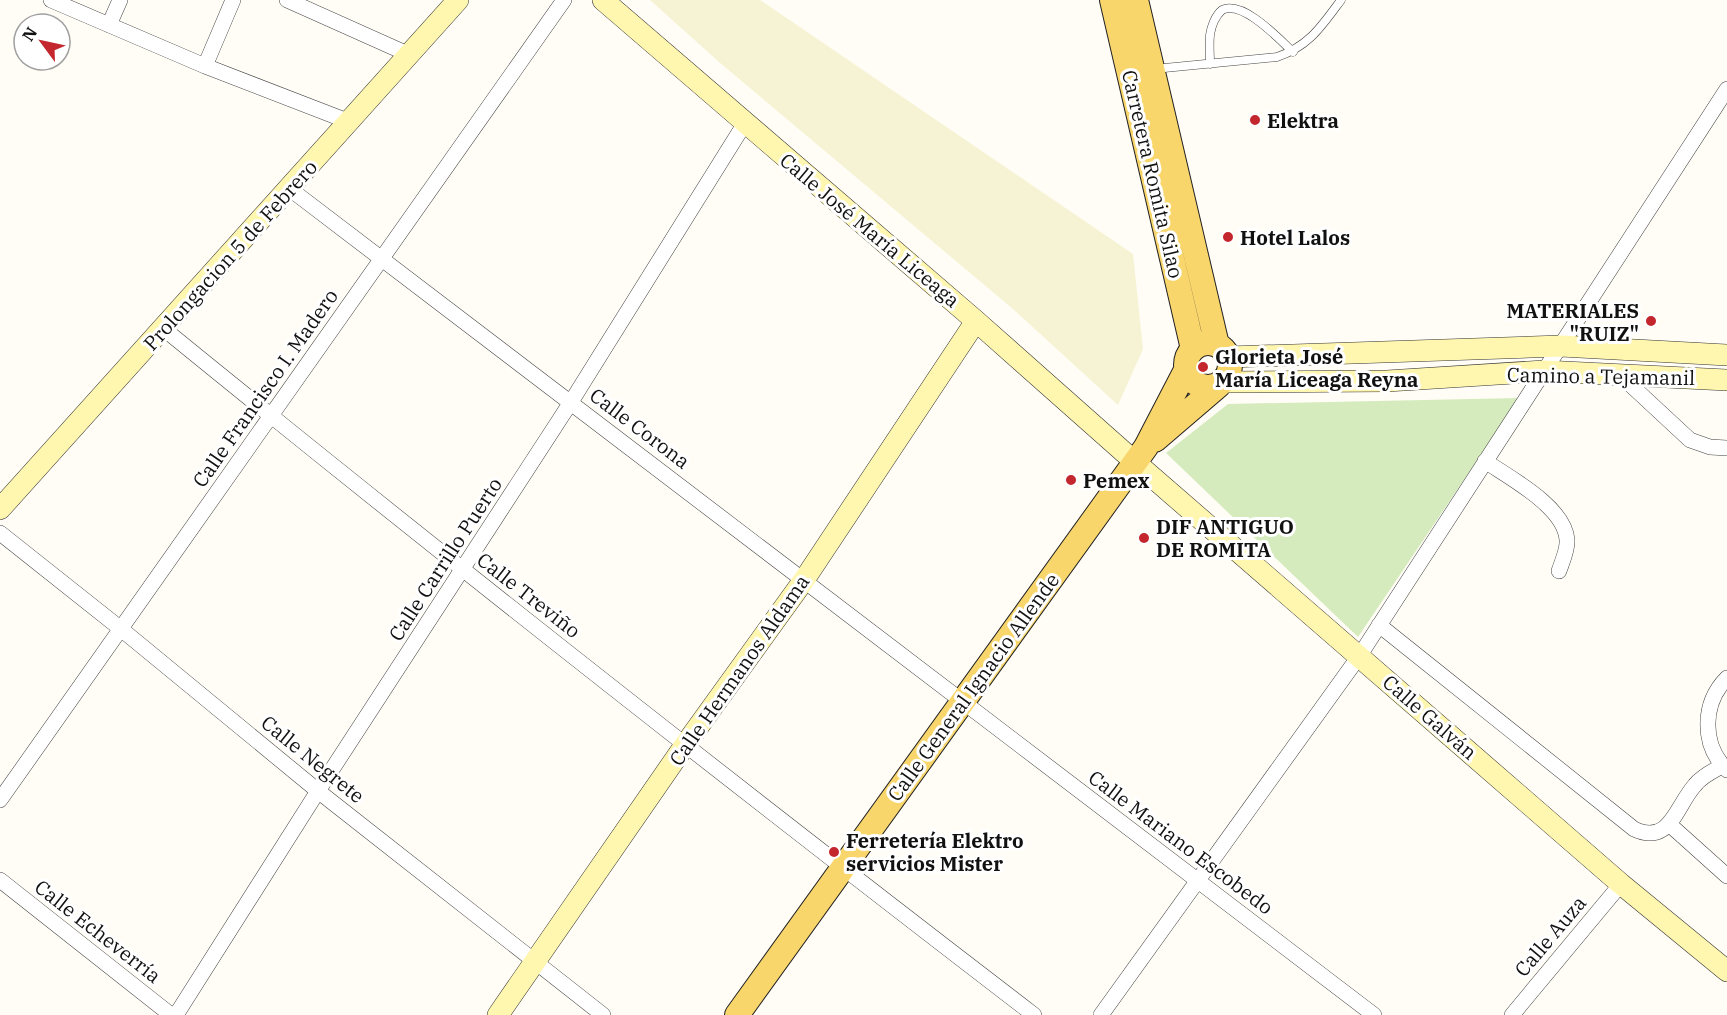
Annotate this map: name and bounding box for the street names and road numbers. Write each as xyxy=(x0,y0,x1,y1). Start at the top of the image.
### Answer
street label: Carretera Romita Silao xyxy=(1116,67,1190,281)
street label: Calle José María Liceaga xyxy=(774,147,966,313)
street label: Prolongacion 5 de Febrero xyxy=(137,154,323,356)
street label: Calle Francisco I. Madero xyxy=(186,283,344,493)
street label: Camino a Tejamanil xyxy=(1507,361,1695,391)
street label: Calle Corona xyxy=(584,381,696,475)
street label: Calle Carrillo Puerto xyxy=(382,472,508,646)
street label: Calle Treviño xyxy=(472,546,586,644)
street label: Calle General Ignacio Allende xyxy=(881,567,1065,807)
street label: Calle Hermanos Aldama xyxy=(663,569,815,771)
street label: Calle Galván xyxy=(1377,669,1483,766)
street label: Calle Negrete xyxy=(256,709,370,809)
street label: Calle Mariano Escobedo xyxy=(1083,764,1279,920)
street label: Calle Echeverría xyxy=(29,873,167,989)
street label: Calle Auza xyxy=(1508,890,1592,982)

